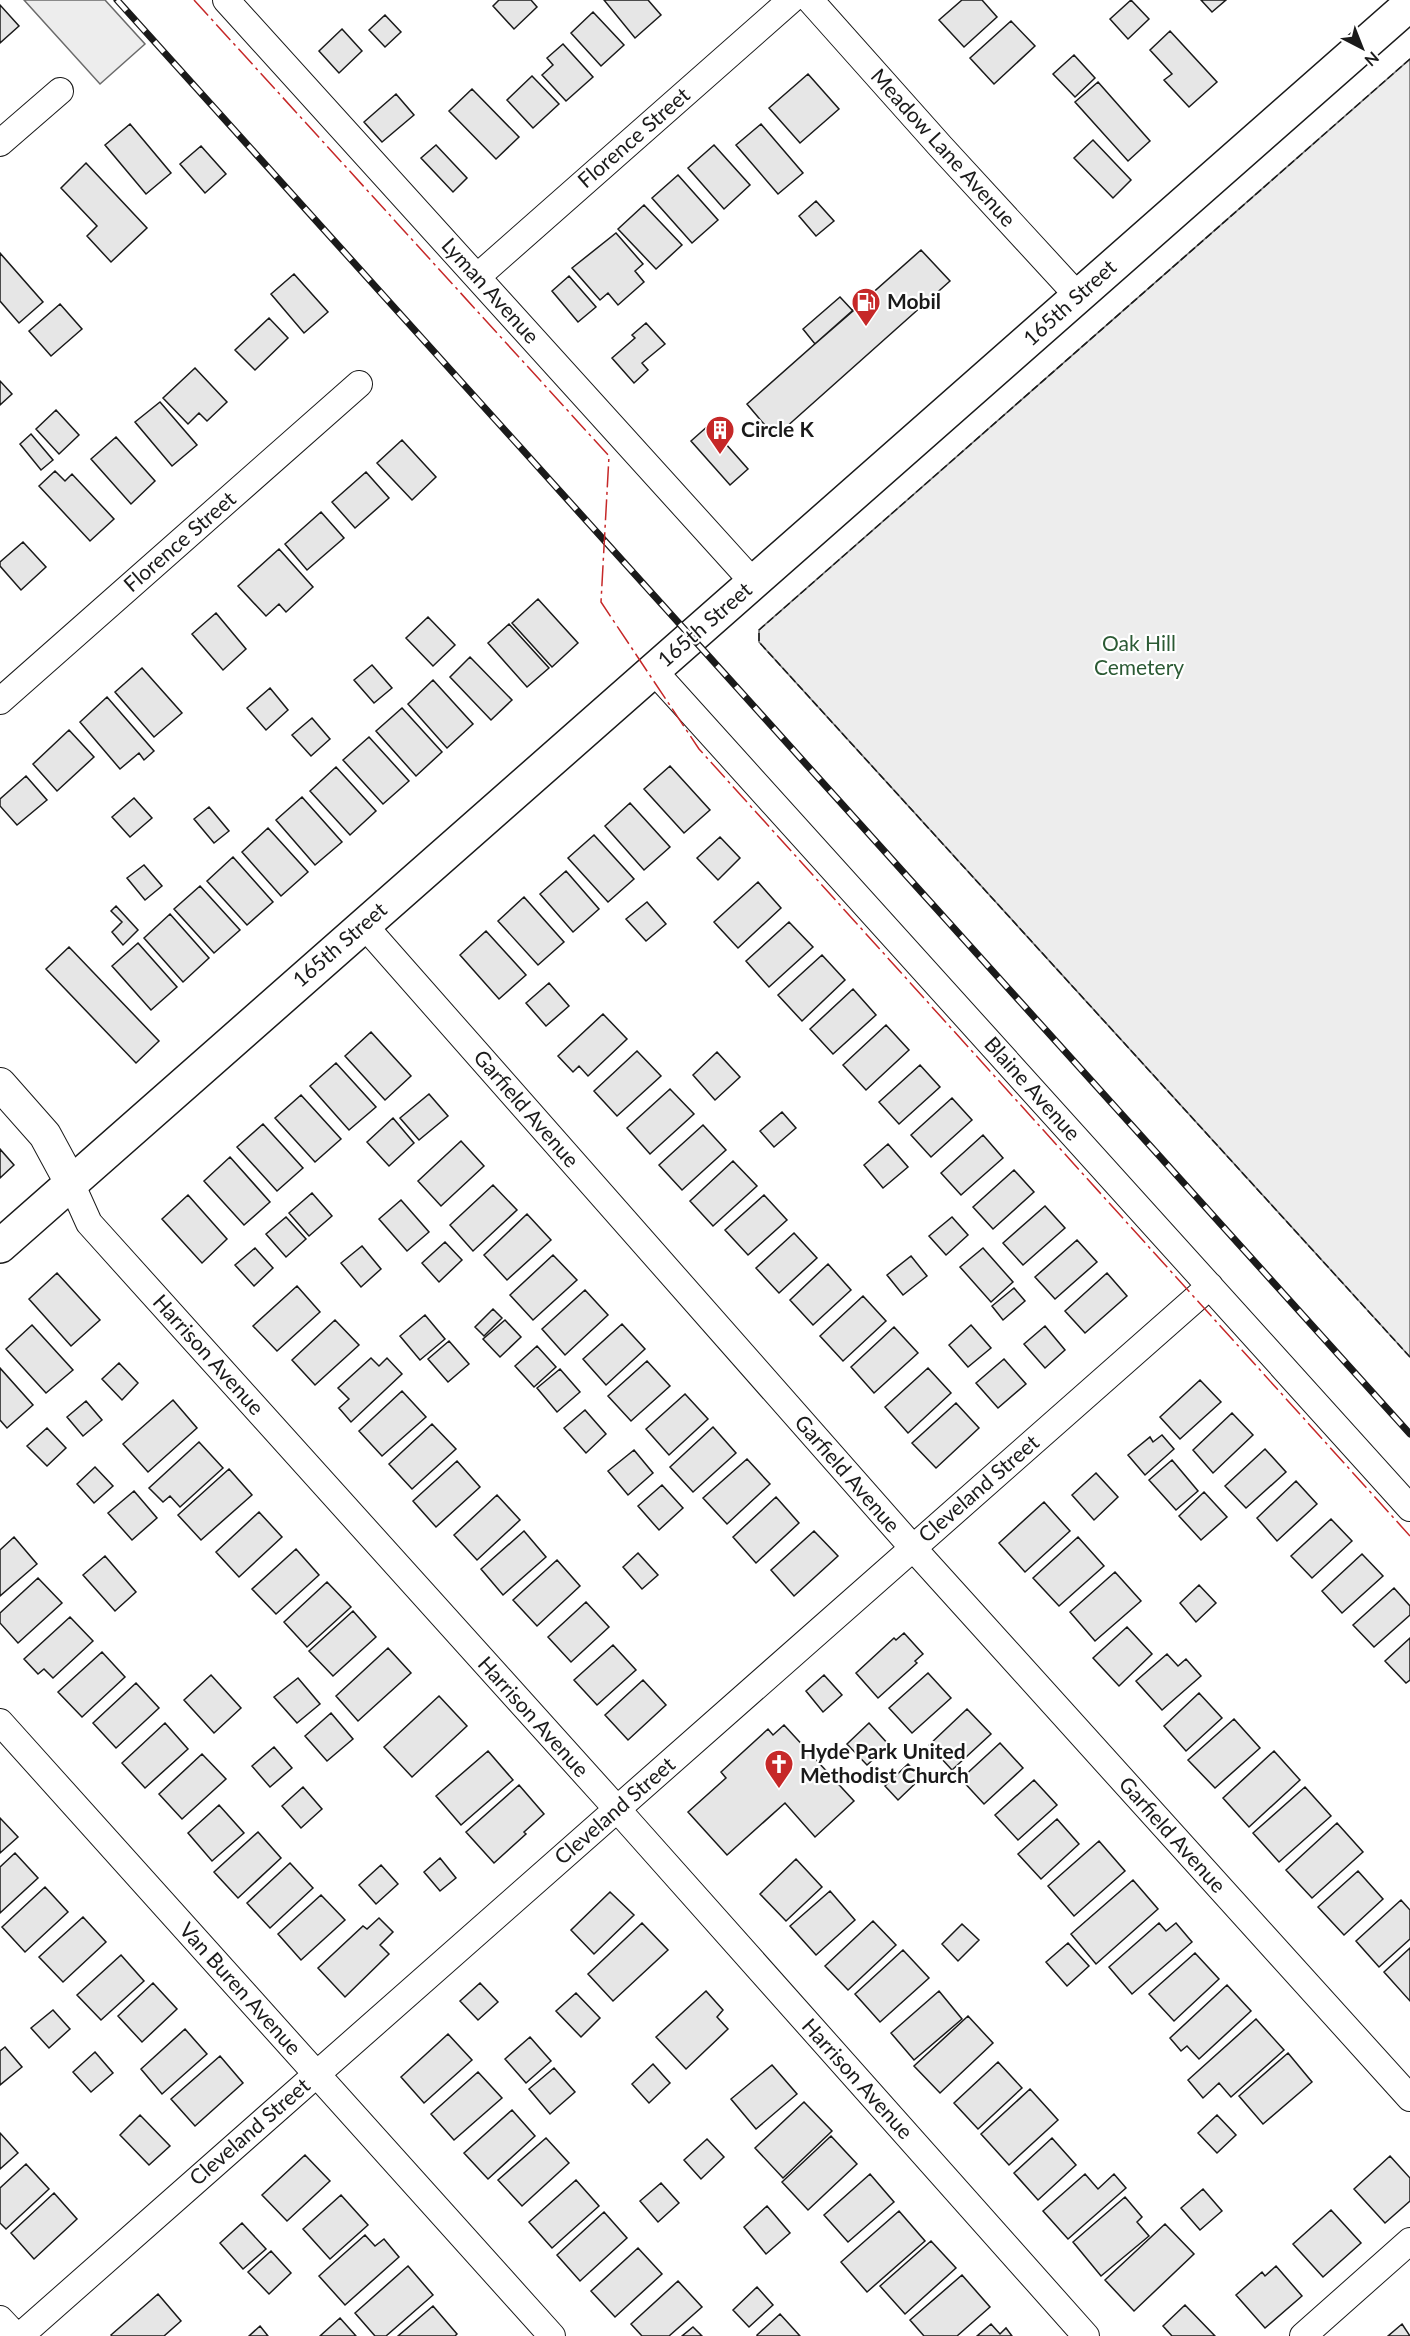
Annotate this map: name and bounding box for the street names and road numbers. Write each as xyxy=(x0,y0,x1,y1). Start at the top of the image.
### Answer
street label: Meadow Lane Avenue xyxy=(867,63,1022,231)
street label: Florence Street xyxy=(572,81,694,192)
street label: Lyman Avenue xyxy=(437,232,545,348)
street label: 165th Street xyxy=(1017,253,1121,350)
street label: Florence Street xyxy=(118,485,240,596)
street label: 165th Street xyxy=(652,576,757,672)
street label: 165th Street xyxy=(287,896,392,992)
street label: Blaine Avenue xyxy=(980,1031,1086,1145)
street label: Garfield Avenue xyxy=(469,1044,585,1172)
street label: Harrison Avenue xyxy=(149,1289,270,1419)
street label: Garfield Avenue xyxy=(790,1409,906,1537)
street label: Cleveland Street xyxy=(913,1429,1044,1547)
street label: Harrison Avenue xyxy=(474,1651,595,1781)
street label: Cleveland Street xyxy=(549,1751,680,1869)
street label: Garfield Avenue xyxy=(1115,1771,1232,1897)
street label: Van Buren Avenue xyxy=(175,1917,307,2059)
street label: Harrison Avenue xyxy=(798,2013,919,2143)
street label: Cleveland Street xyxy=(184,2072,315,2190)

